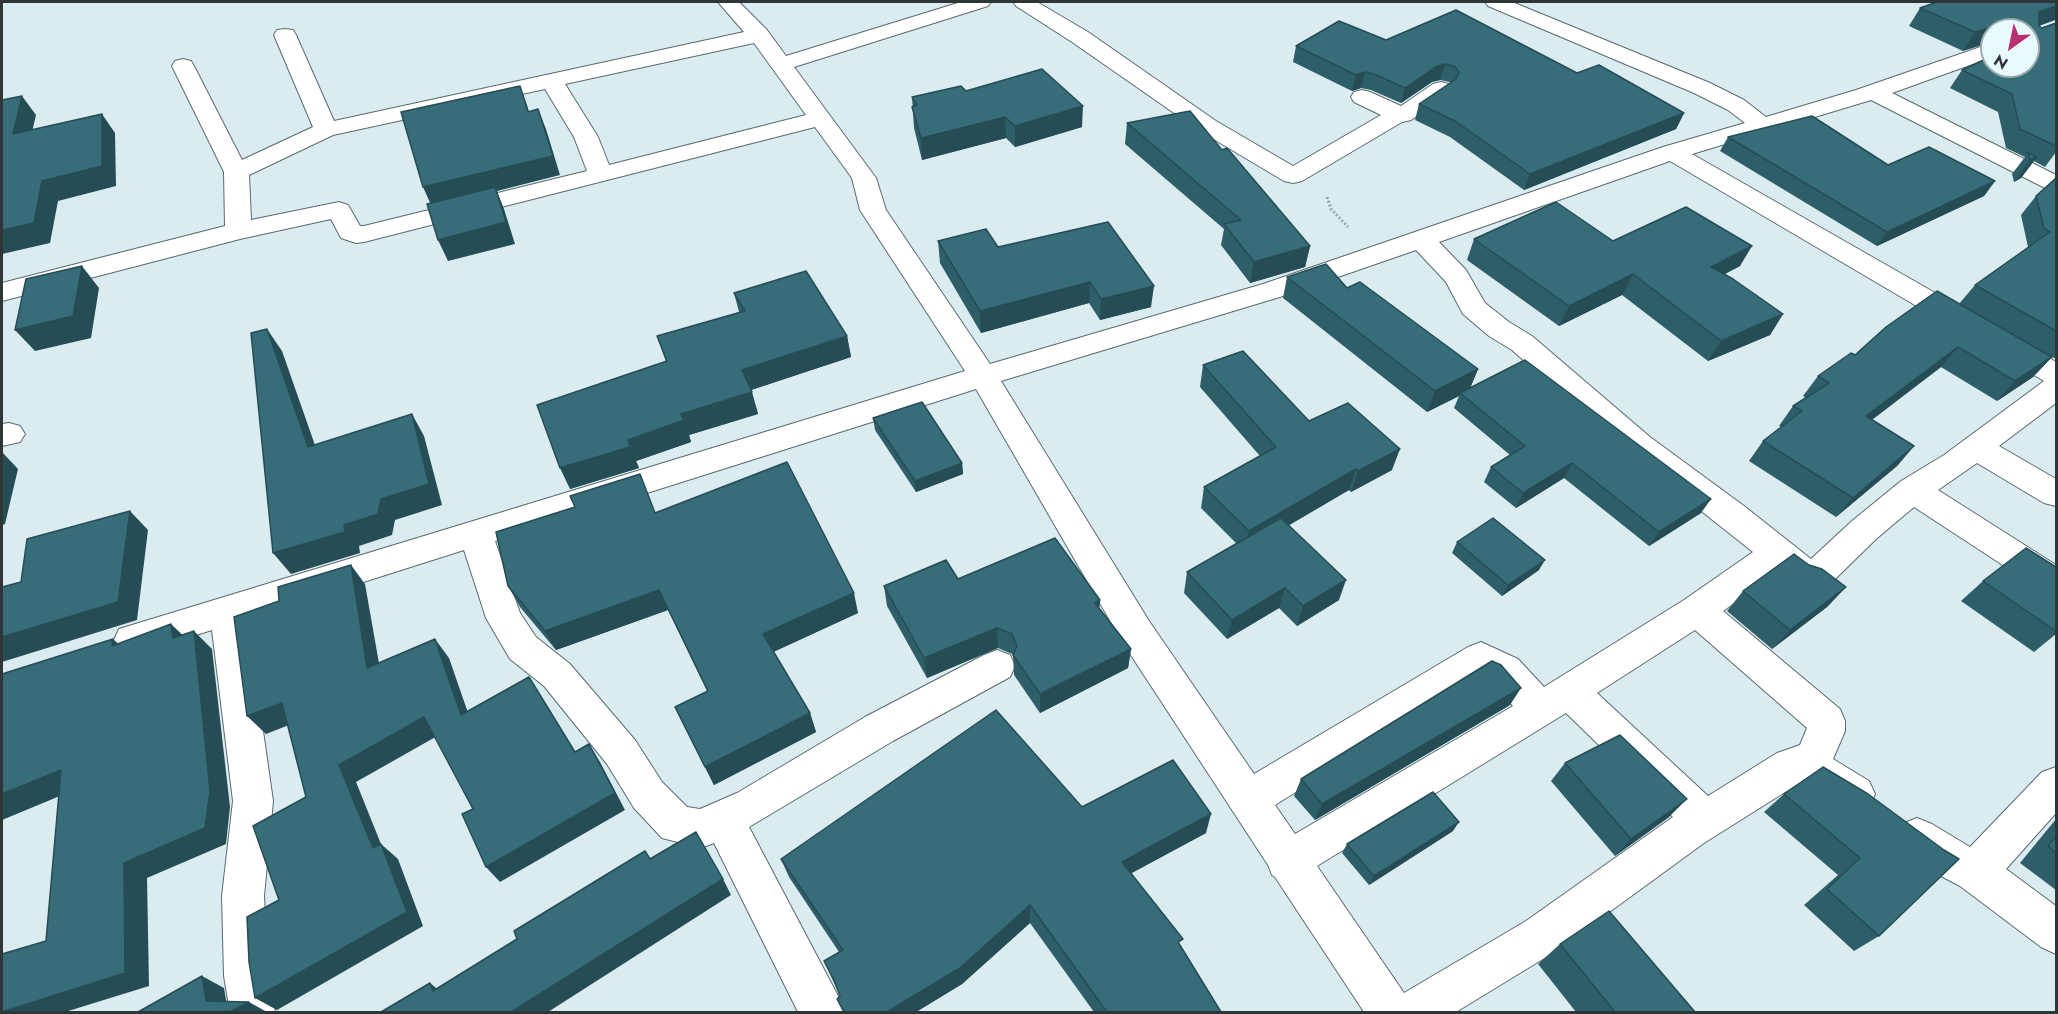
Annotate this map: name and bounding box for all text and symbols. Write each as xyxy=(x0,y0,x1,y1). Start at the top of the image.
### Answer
north arrow xyxy=(1980,18,2040,78)
text: N xyxy=(1989,49,2013,75)

